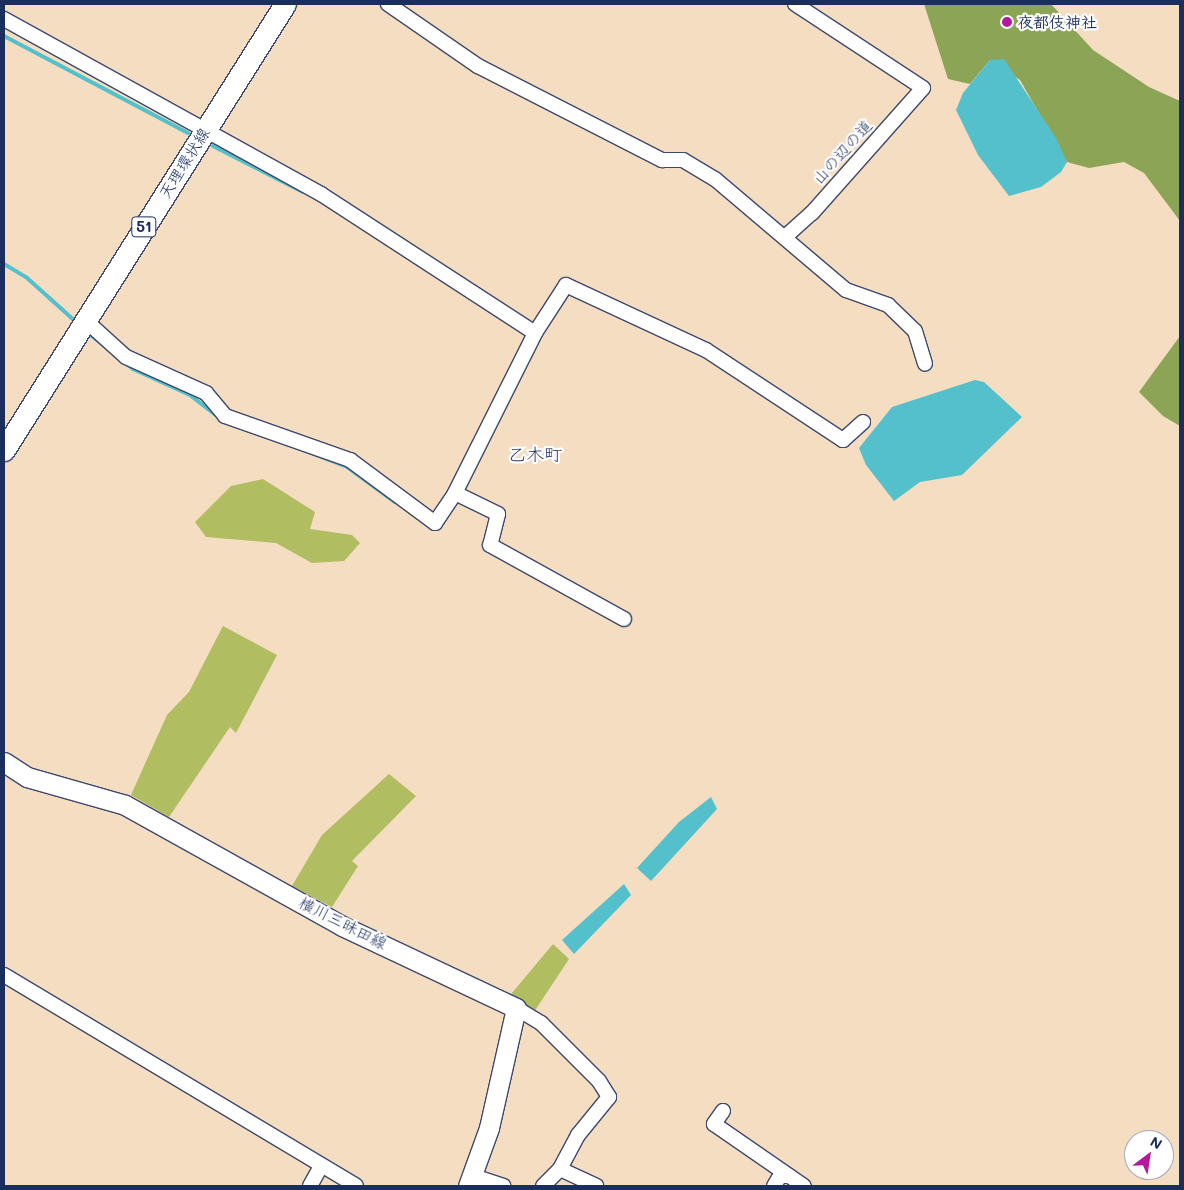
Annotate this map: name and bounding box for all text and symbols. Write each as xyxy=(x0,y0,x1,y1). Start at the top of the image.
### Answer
place label: 夜都伎神社 xyxy=(1017,12,1097,32)
marker: 夜都伎神社 xyxy=(1001,16,1013,28)
street label: 山の辺の道 xyxy=(808,116,876,188)
street label: 天理環状線 xyxy=(155,124,213,202)
road number: 51 xyxy=(130,214,158,240)
district label: 乙木町 xyxy=(508,443,562,465)
street label: 横川三昧田線 xyxy=(296,893,390,953)
north arrow xyxy=(1124,1130,1174,1180)
text: N xyxy=(1147,1132,1166,1153)

